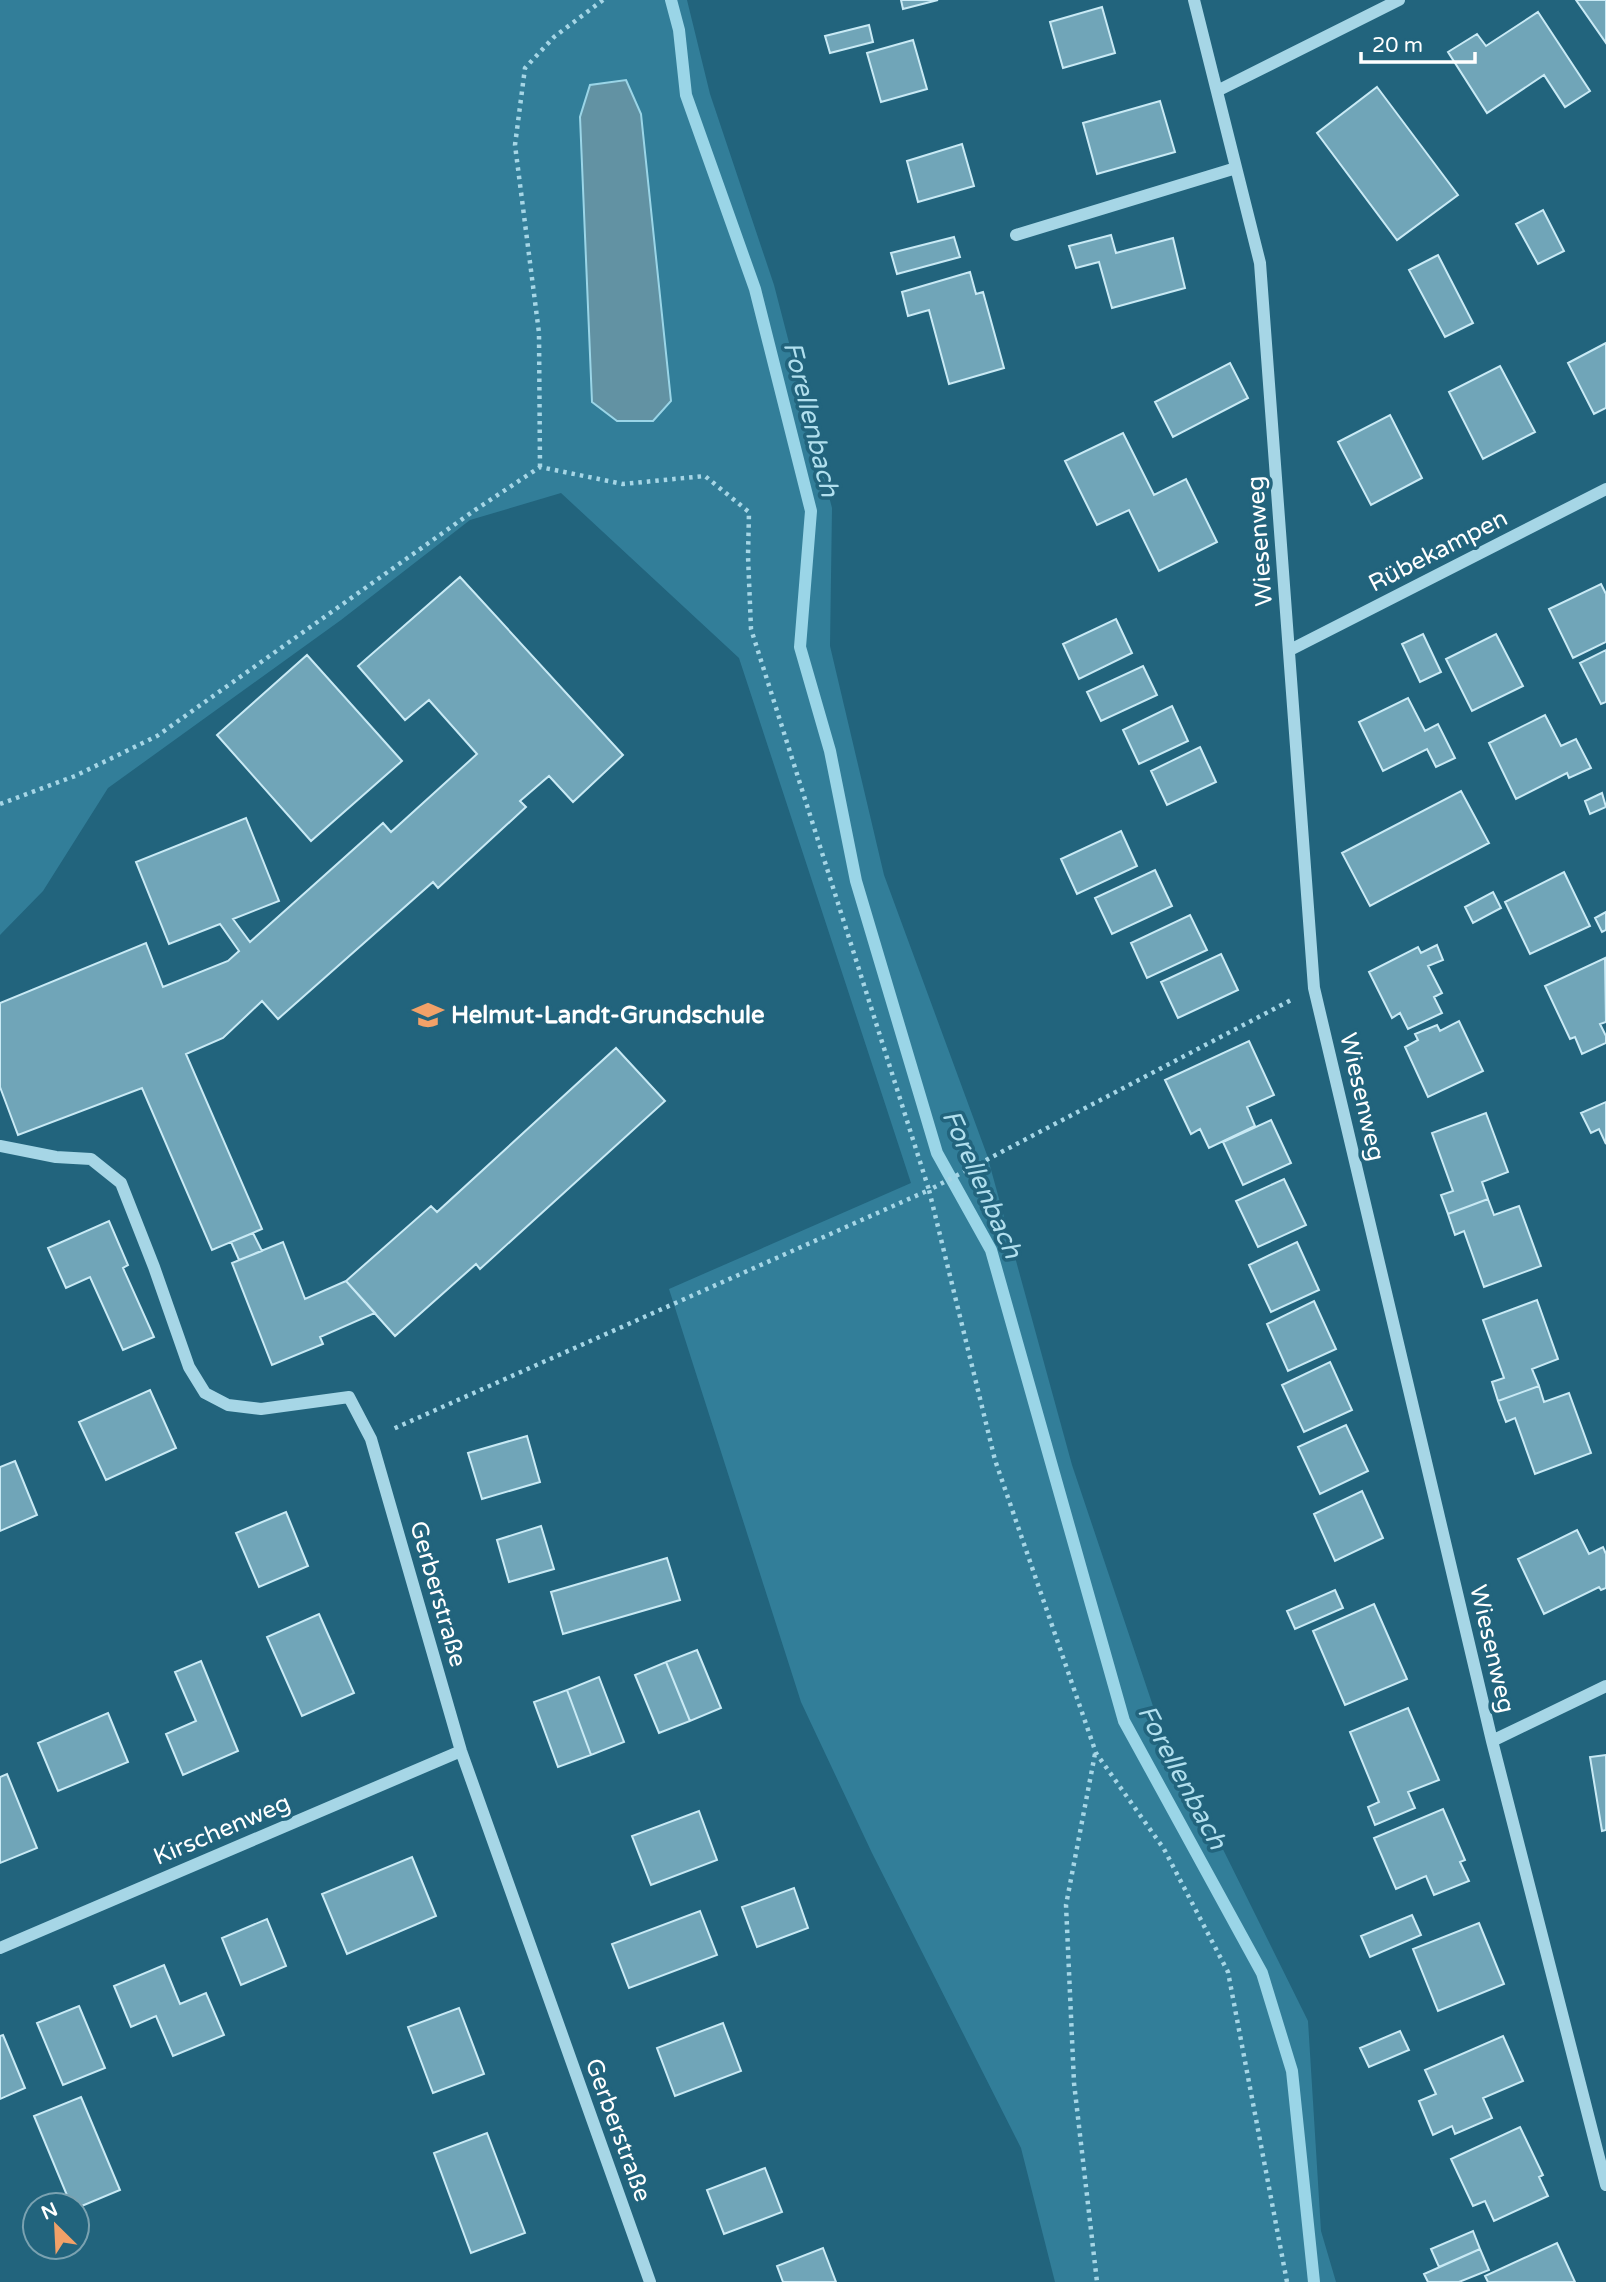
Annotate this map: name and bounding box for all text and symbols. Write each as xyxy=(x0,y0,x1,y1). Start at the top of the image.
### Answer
scale bar xyxy=(1361,21,1475,65)
text: 20 m xyxy=(1372,33,1423,58)
water label: Forellenbach xyxy=(777,338,846,501)
street label: Wiesenweg xyxy=(1241,475,1279,607)
street label: Rübekampen xyxy=(1364,504,1512,598)
school or university icon: Helmut-Landt-Grundschule xyxy=(411,998,445,1032)
place label: Helmut-Landt-Grundschule xyxy=(451,1001,765,1030)
street label: Wiesenweg xyxy=(1333,1030,1391,1164)
water label: Forellenbach xyxy=(935,1105,1029,1264)
street label: Gerberstraße xyxy=(403,1518,473,1670)
street label: Wiesenweg xyxy=(1463,1582,1521,1716)
water label: Forellenbach xyxy=(1131,1699,1234,1856)
street label: Kirschenweg xyxy=(149,1788,295,1872)
street label: Gerberstraße xyxy=(579,2054,657,2206)
north arrow xyxy=(21,2191,91,2261)
text: N xyxy=(38,2198,61,2225)

